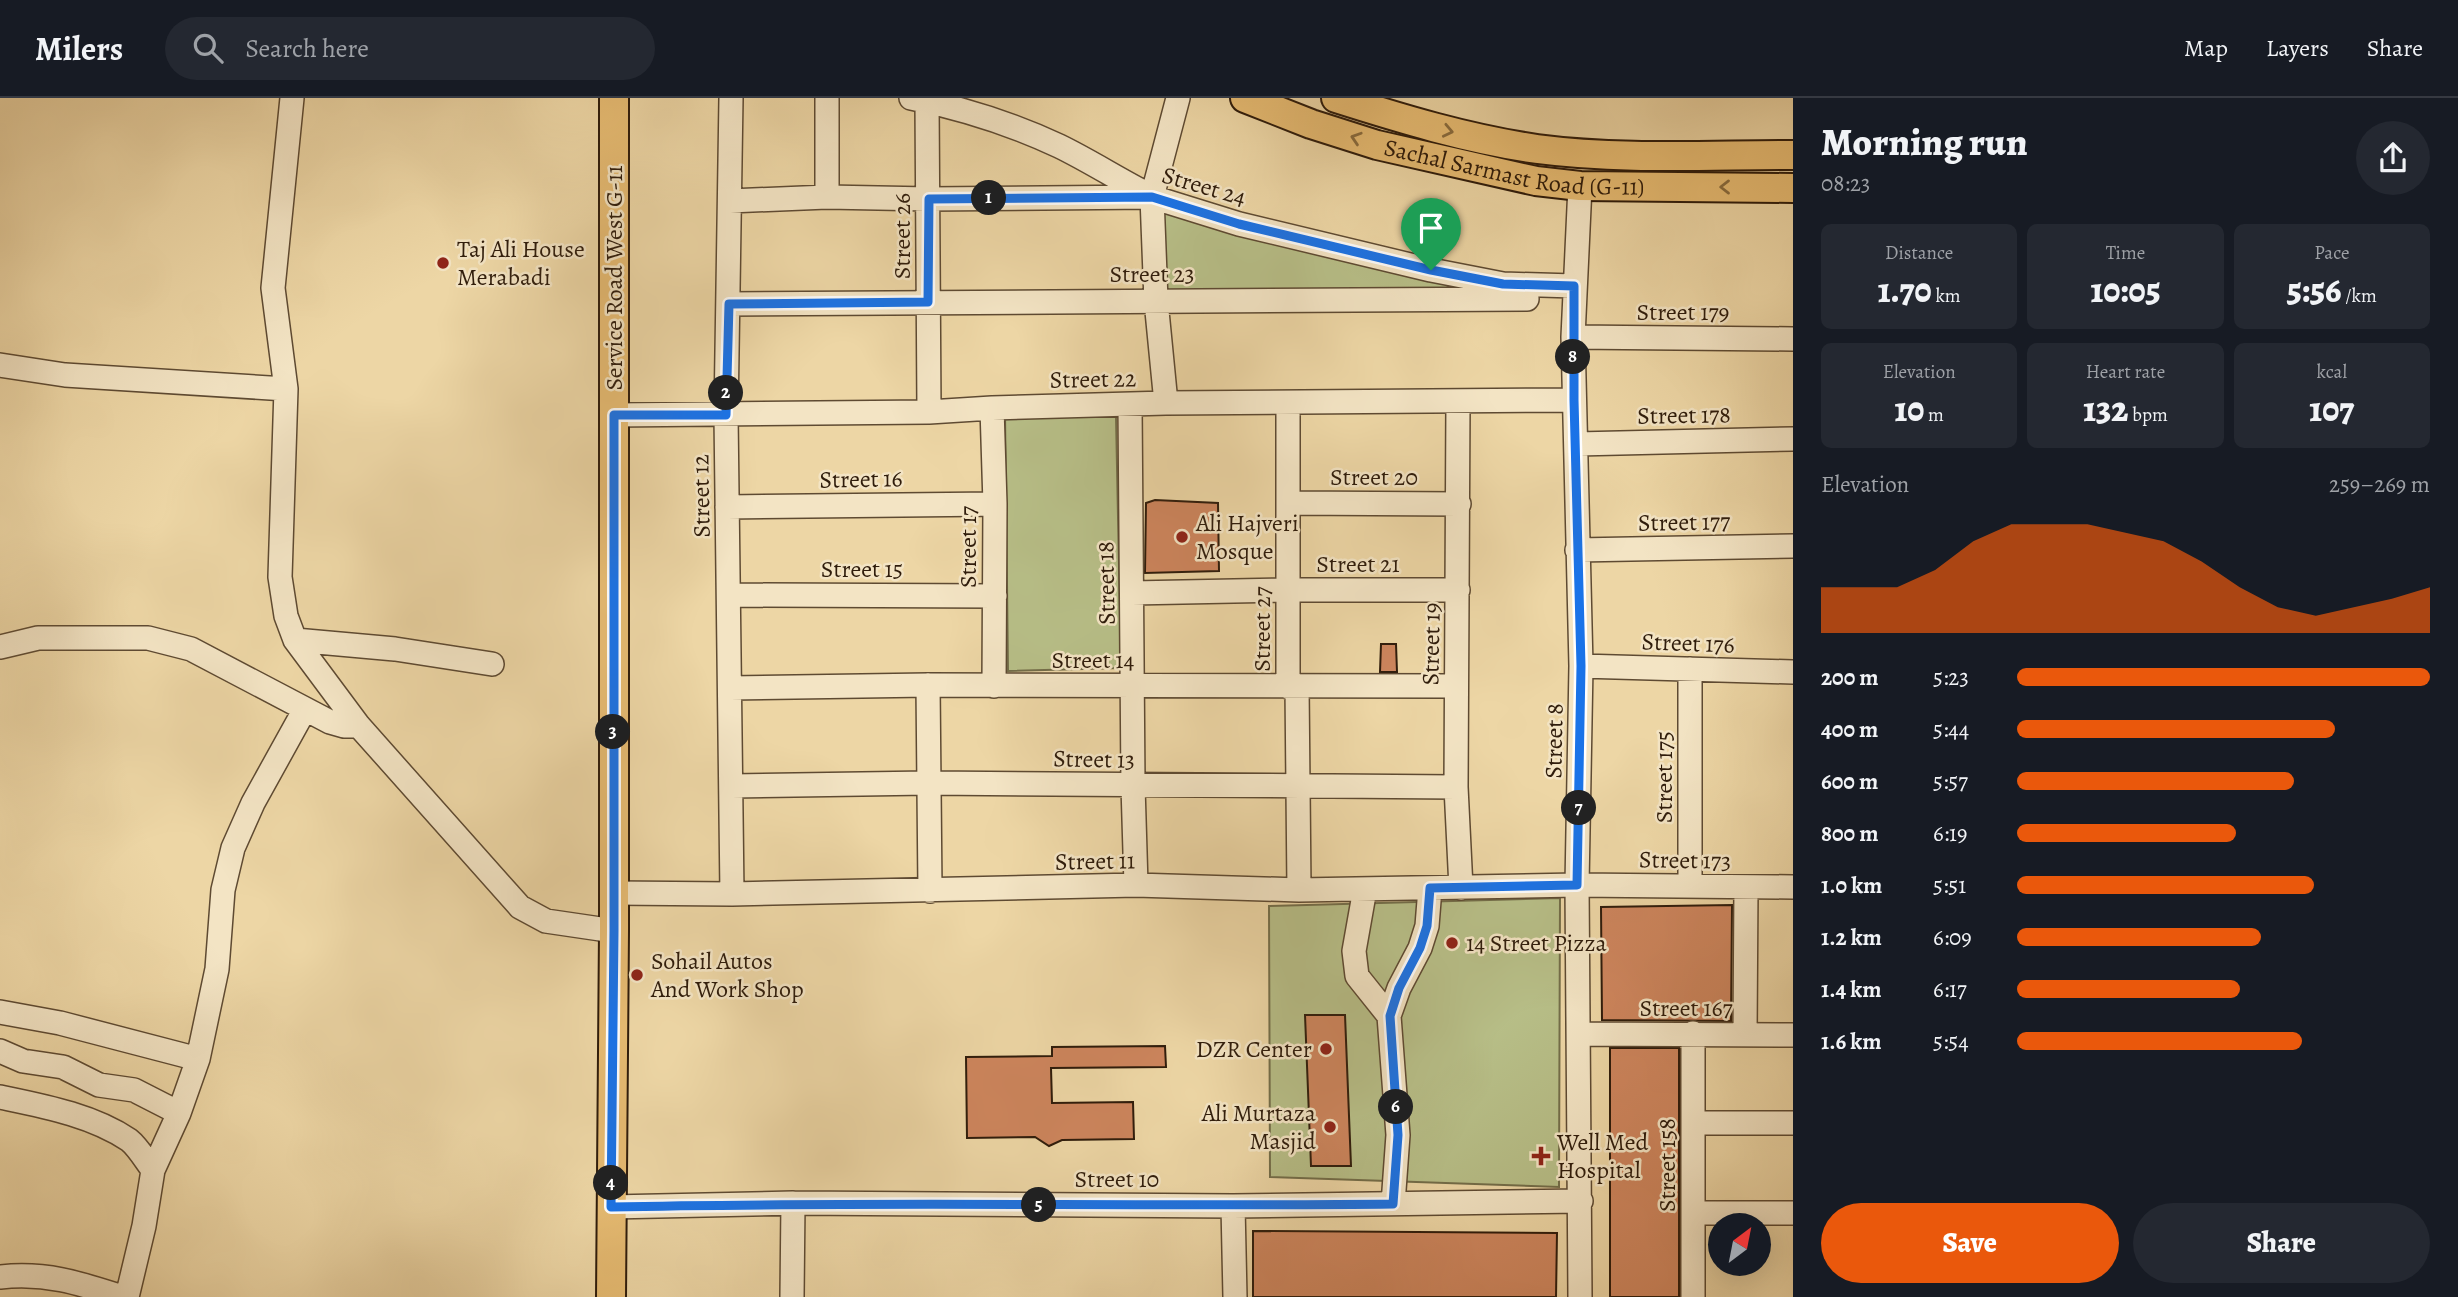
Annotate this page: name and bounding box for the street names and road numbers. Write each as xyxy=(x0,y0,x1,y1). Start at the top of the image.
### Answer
street label: Sachal Sarmast Road (G-11) xyxy=(1381,131,1645,203)
street label: Street 24 xyxy=(1158,159,1250,213)
street label: Service Road West G-11 xyxy=(598,165,630,391)
street label: Street 26 xyxy=(886,193,918,279)
street label: Street 23 xyxy=(1109,258,1195,290)
street label: Street 179 xyxy=(1637,296,1729,328)
street label: Street 22 xyxy=(1049,362,1137,396)
street label: Street 178 xyxy=(1637,398,1731,432)
street label: Street 12 xyxy=(684,454,718,538)
street label: Street 20 xyxy=(1330,461,1418,493)
street label: Street 16 xyxy=(819,462,903,496)
street label: Street 17 xyxy=(952,505,984,588)
street label: Street 177 xyxy=(1638,505,1731,539)
street label: Street 18 xyxy=(1089,541,1123,625)
street label: Street 21 xyxy=(1316,548,1400,580)
street label: Street 15 xyxy=(821,553,903,585)
street label: Street 27 xyxy=(1246,585,1278,672)
street label: Street 19 xyxy=(1414,602,1448,686)
street label: Street 176 xyxy=(1641,625,1735,661)
street label: Street 14 xyxy=(1052,644,1135,676)
street label: Street 8 xyxy=(1537,703,1571,779)
street label: Street 175 xyxy=(1648,731,1680,823)
street label: Street 13 xyxy=(1053,742,1135,776)
street label: Street 173 xyxy=(1639,843,1731,877)
street label: Street 11 xyxy=(1055,844,1135,878)
street label: Street 167 xyxy=(1639,992,1733,1024)
street label: Street 158 xyxy=(1651,1118,1683,1212)
street label: Street 10 xyxy=(1075,1163,1159,1195)

